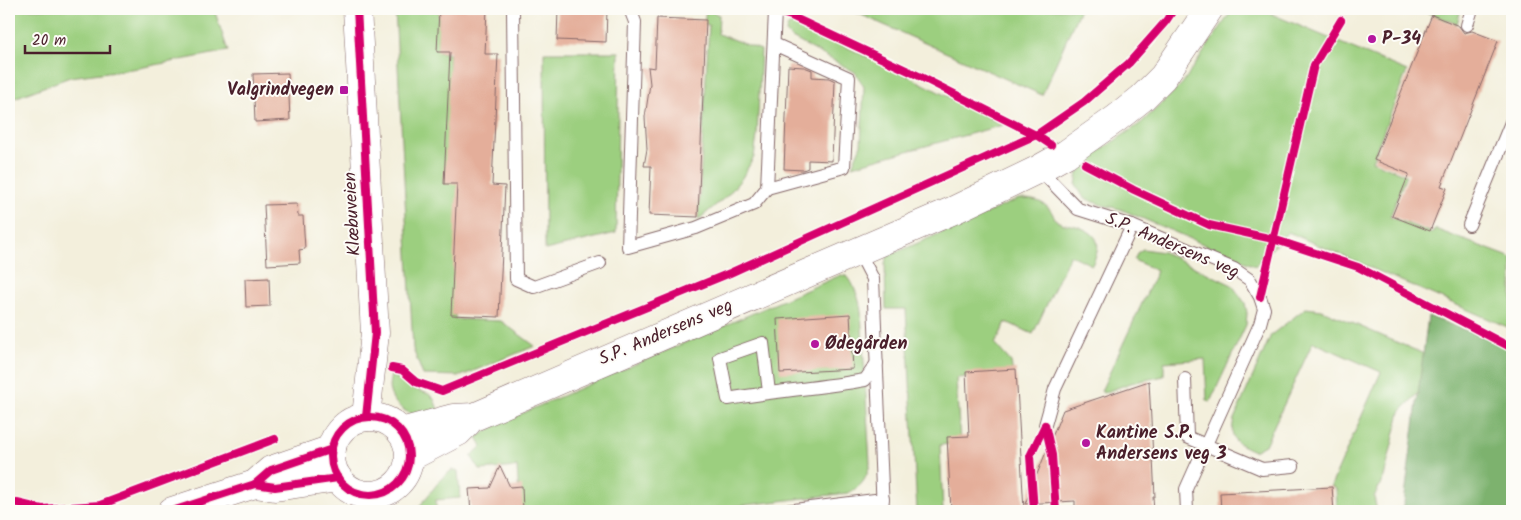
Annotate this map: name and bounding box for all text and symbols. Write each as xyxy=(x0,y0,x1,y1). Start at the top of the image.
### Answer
scale bar xyxy=(25,22,110,54)
place label: P-34 xyxy=(1382,25,1421,54)
text: 20 m xyxy=(32,29,66,53)
marker: P-34 xyxy=(1366,33,1378,45)
place label: Valgrindvegen xyxy=(227,76,334,105)
marker: Valgrindvegen xyxy=(338,84,350,96)
street label: Klæbuveien xyxy=(336,171,370,257)
street label: S.P. Andersens veg xyxy=(1100,205,1244,287)
street label: S.P. Andersens veg xyxy=(594,292,738,374)
place label: Ødegården xyxy=(825,330,908,359)
marker: Ødegården xyxy=(809,338,821,350)
place label: Kantine S.P. Andersens veg 3 xyxy=(1096,419,1227,469)
marker: Kantine S.P. Andersens veg 3 xyxy=(1080,437,1092,449)

